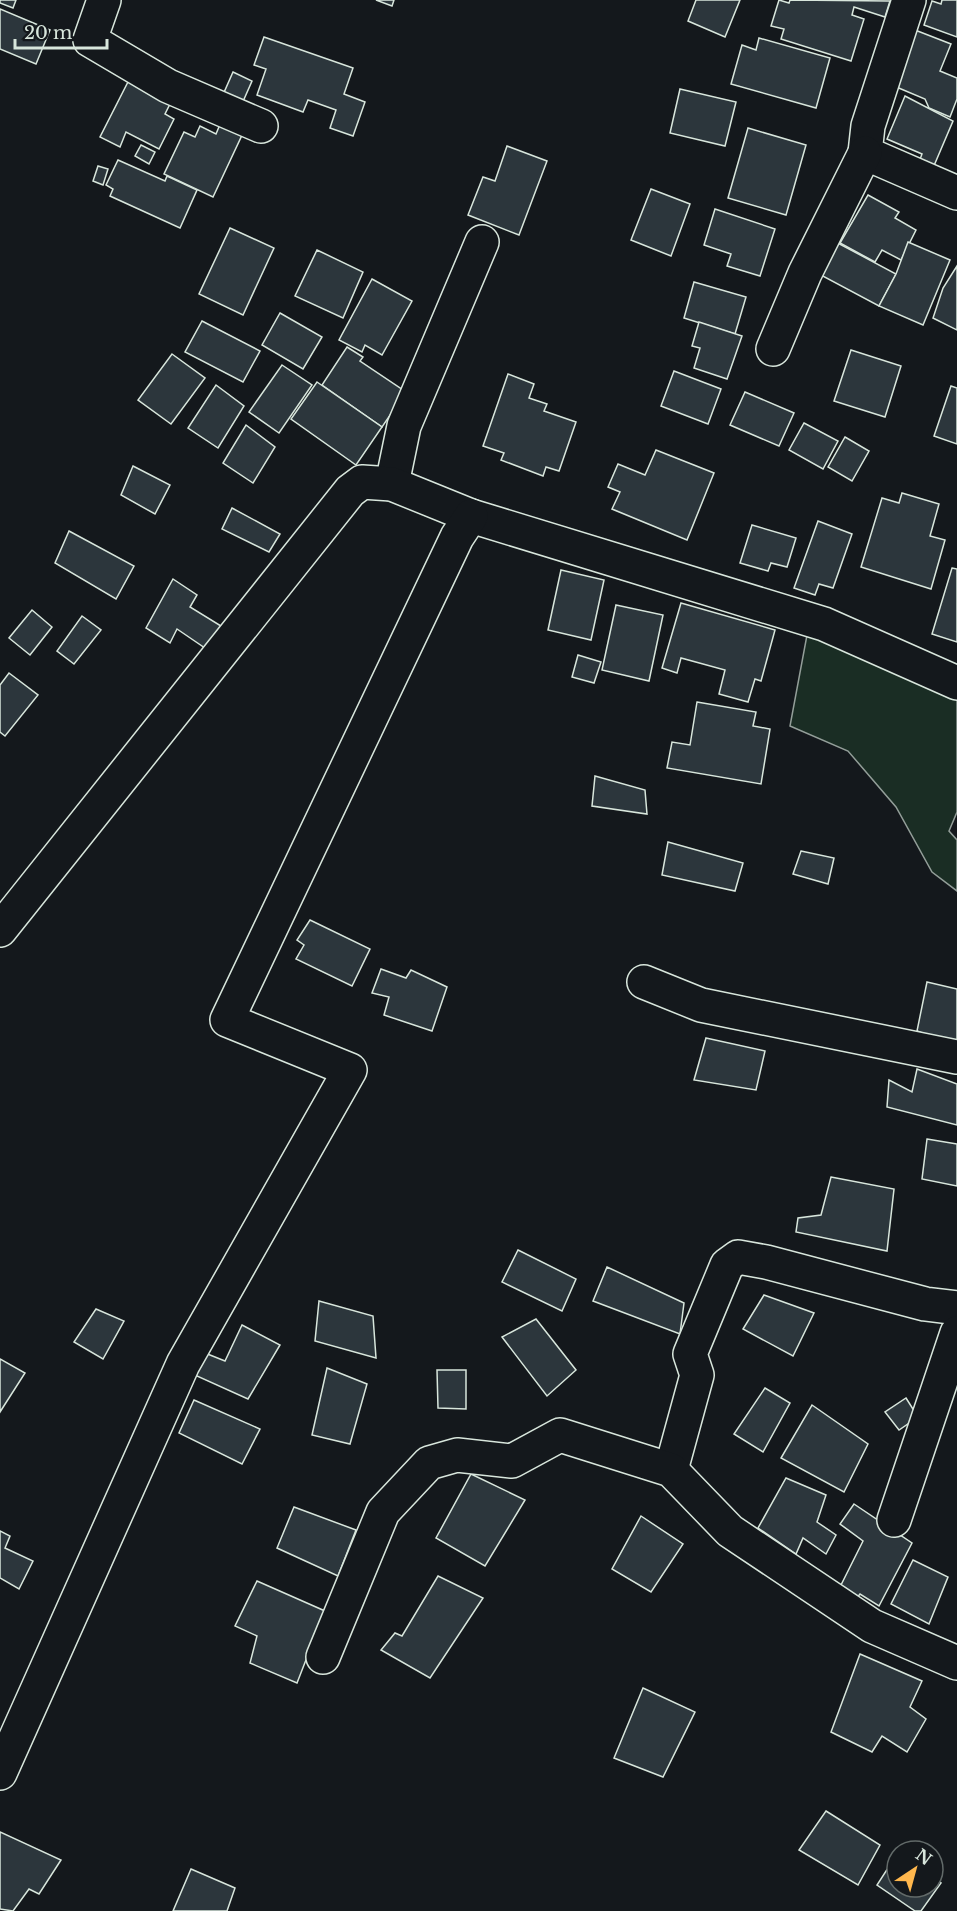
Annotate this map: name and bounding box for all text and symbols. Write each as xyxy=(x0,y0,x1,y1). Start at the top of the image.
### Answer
scale bar xyxy=(15,12,106,50)
text: 20 m xyxy=(24,22,72,44)
north arrow xyxy=(885,1839,945,1899)
text: N xyxy=(912,1844,936,1869)

